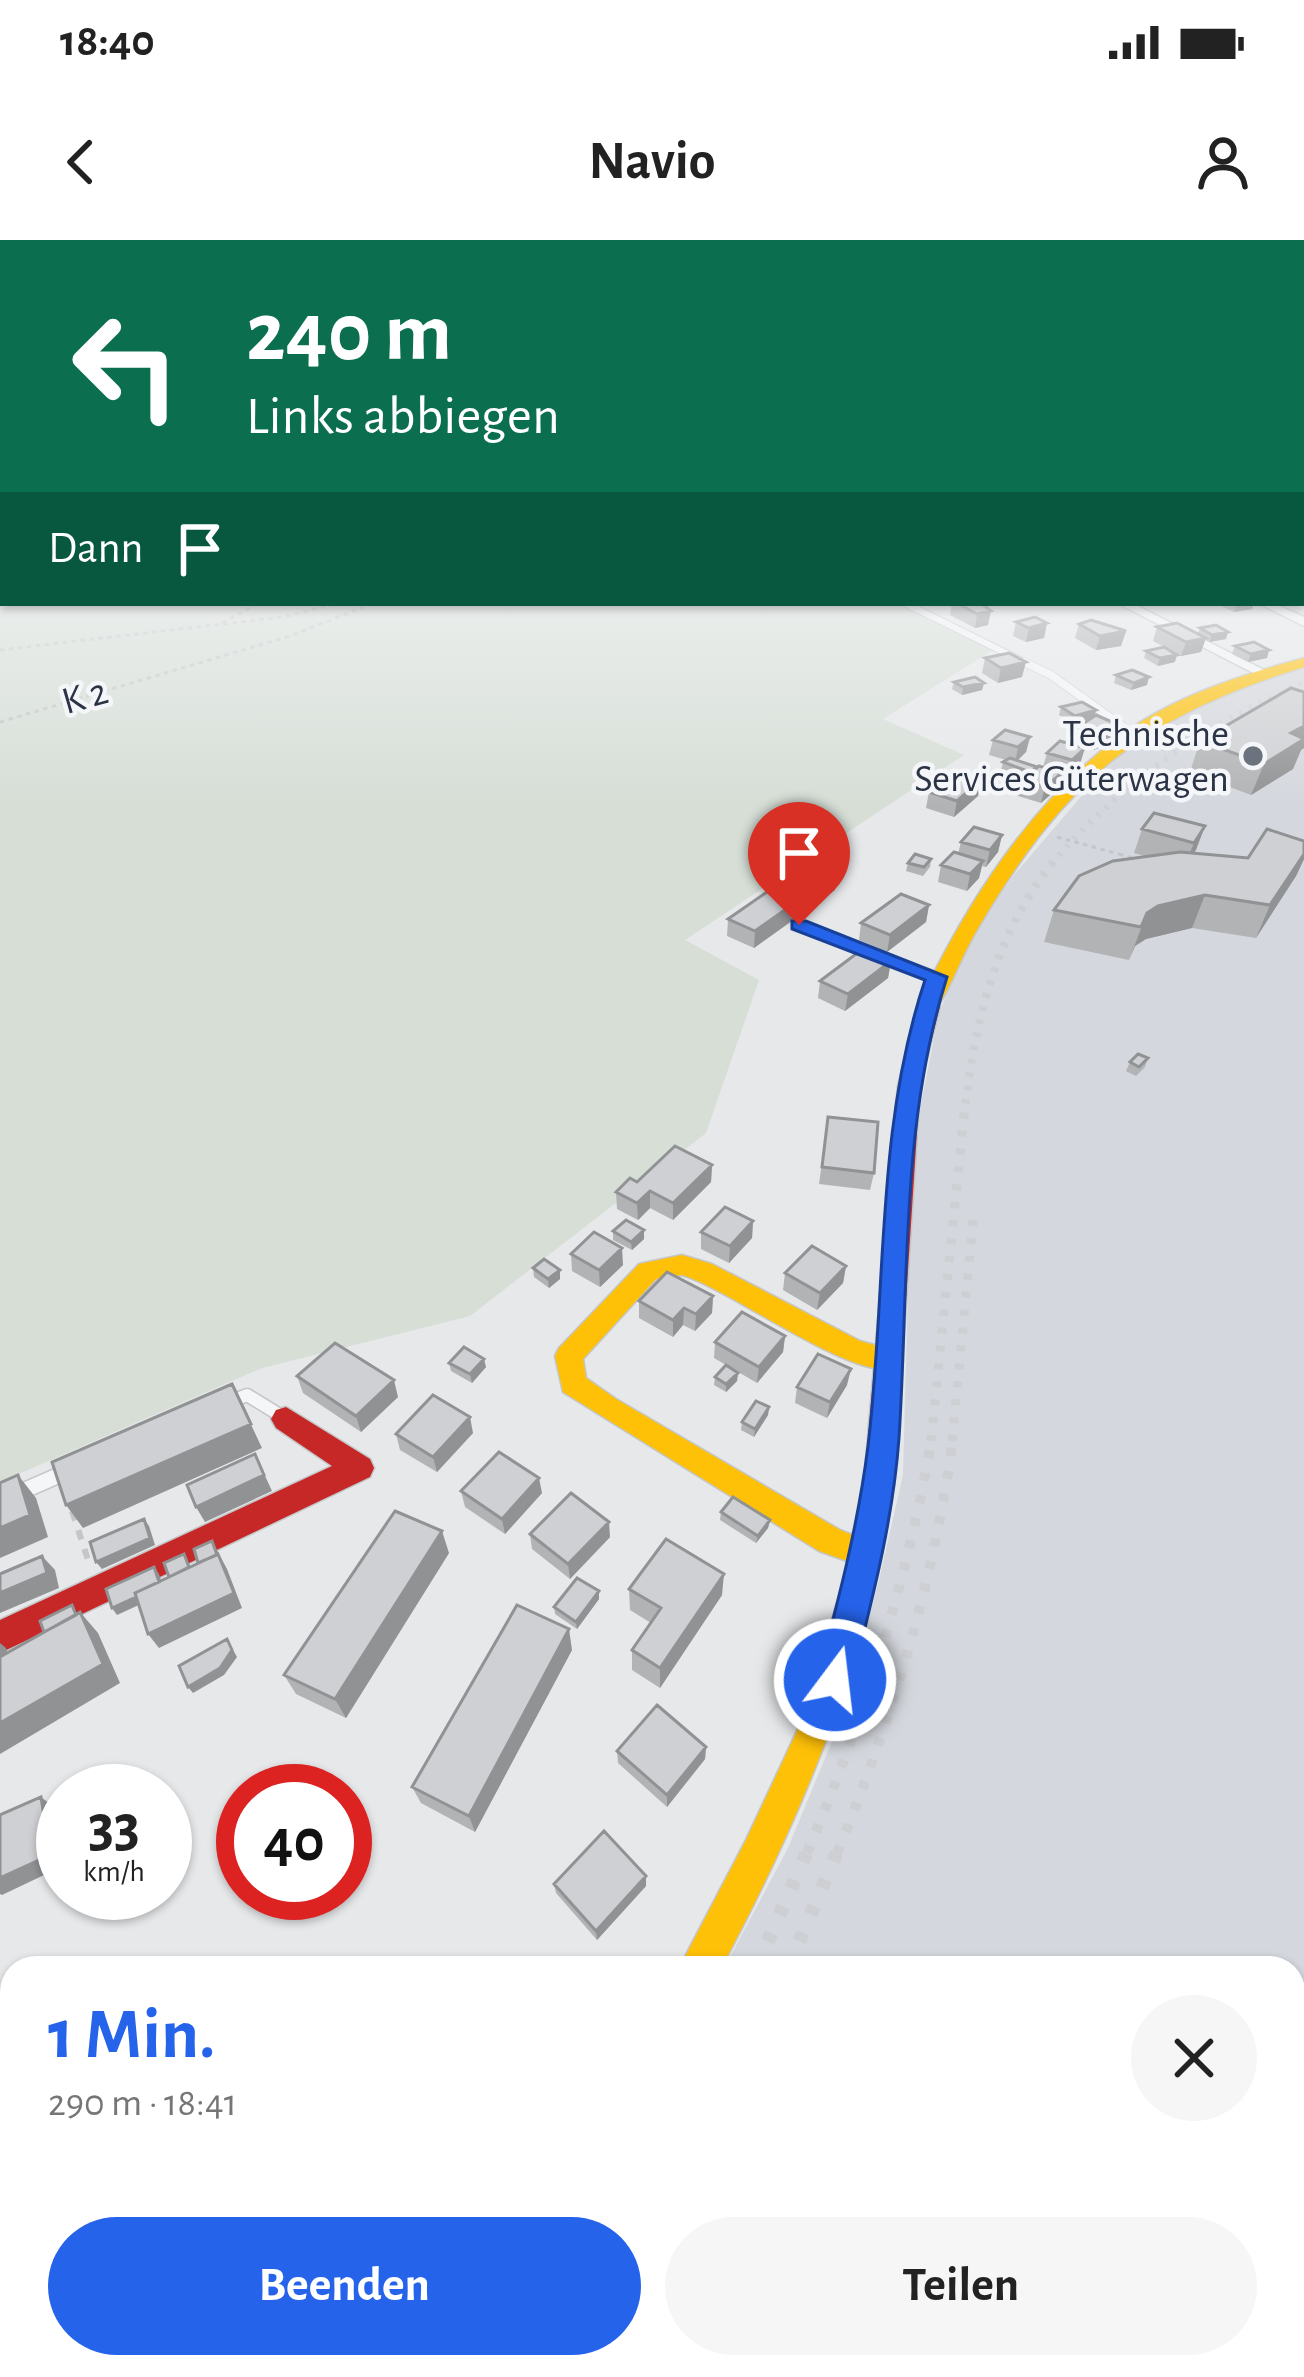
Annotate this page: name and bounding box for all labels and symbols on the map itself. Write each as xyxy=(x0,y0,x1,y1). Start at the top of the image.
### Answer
street label: K 2 xyxy=(58,672,112,722)
place label: Technische Services Güterwagen xyxy=(914,715,1229,799)
marker: Technische Services Güterwagen xyxy=(1240,743,1266,769)
pin xyxy=(748,802,850,925)
position arrow xyxy=(772,1617,898,1743)
speed limit sign: 40 xyxy=(216,1764,372,1920)

